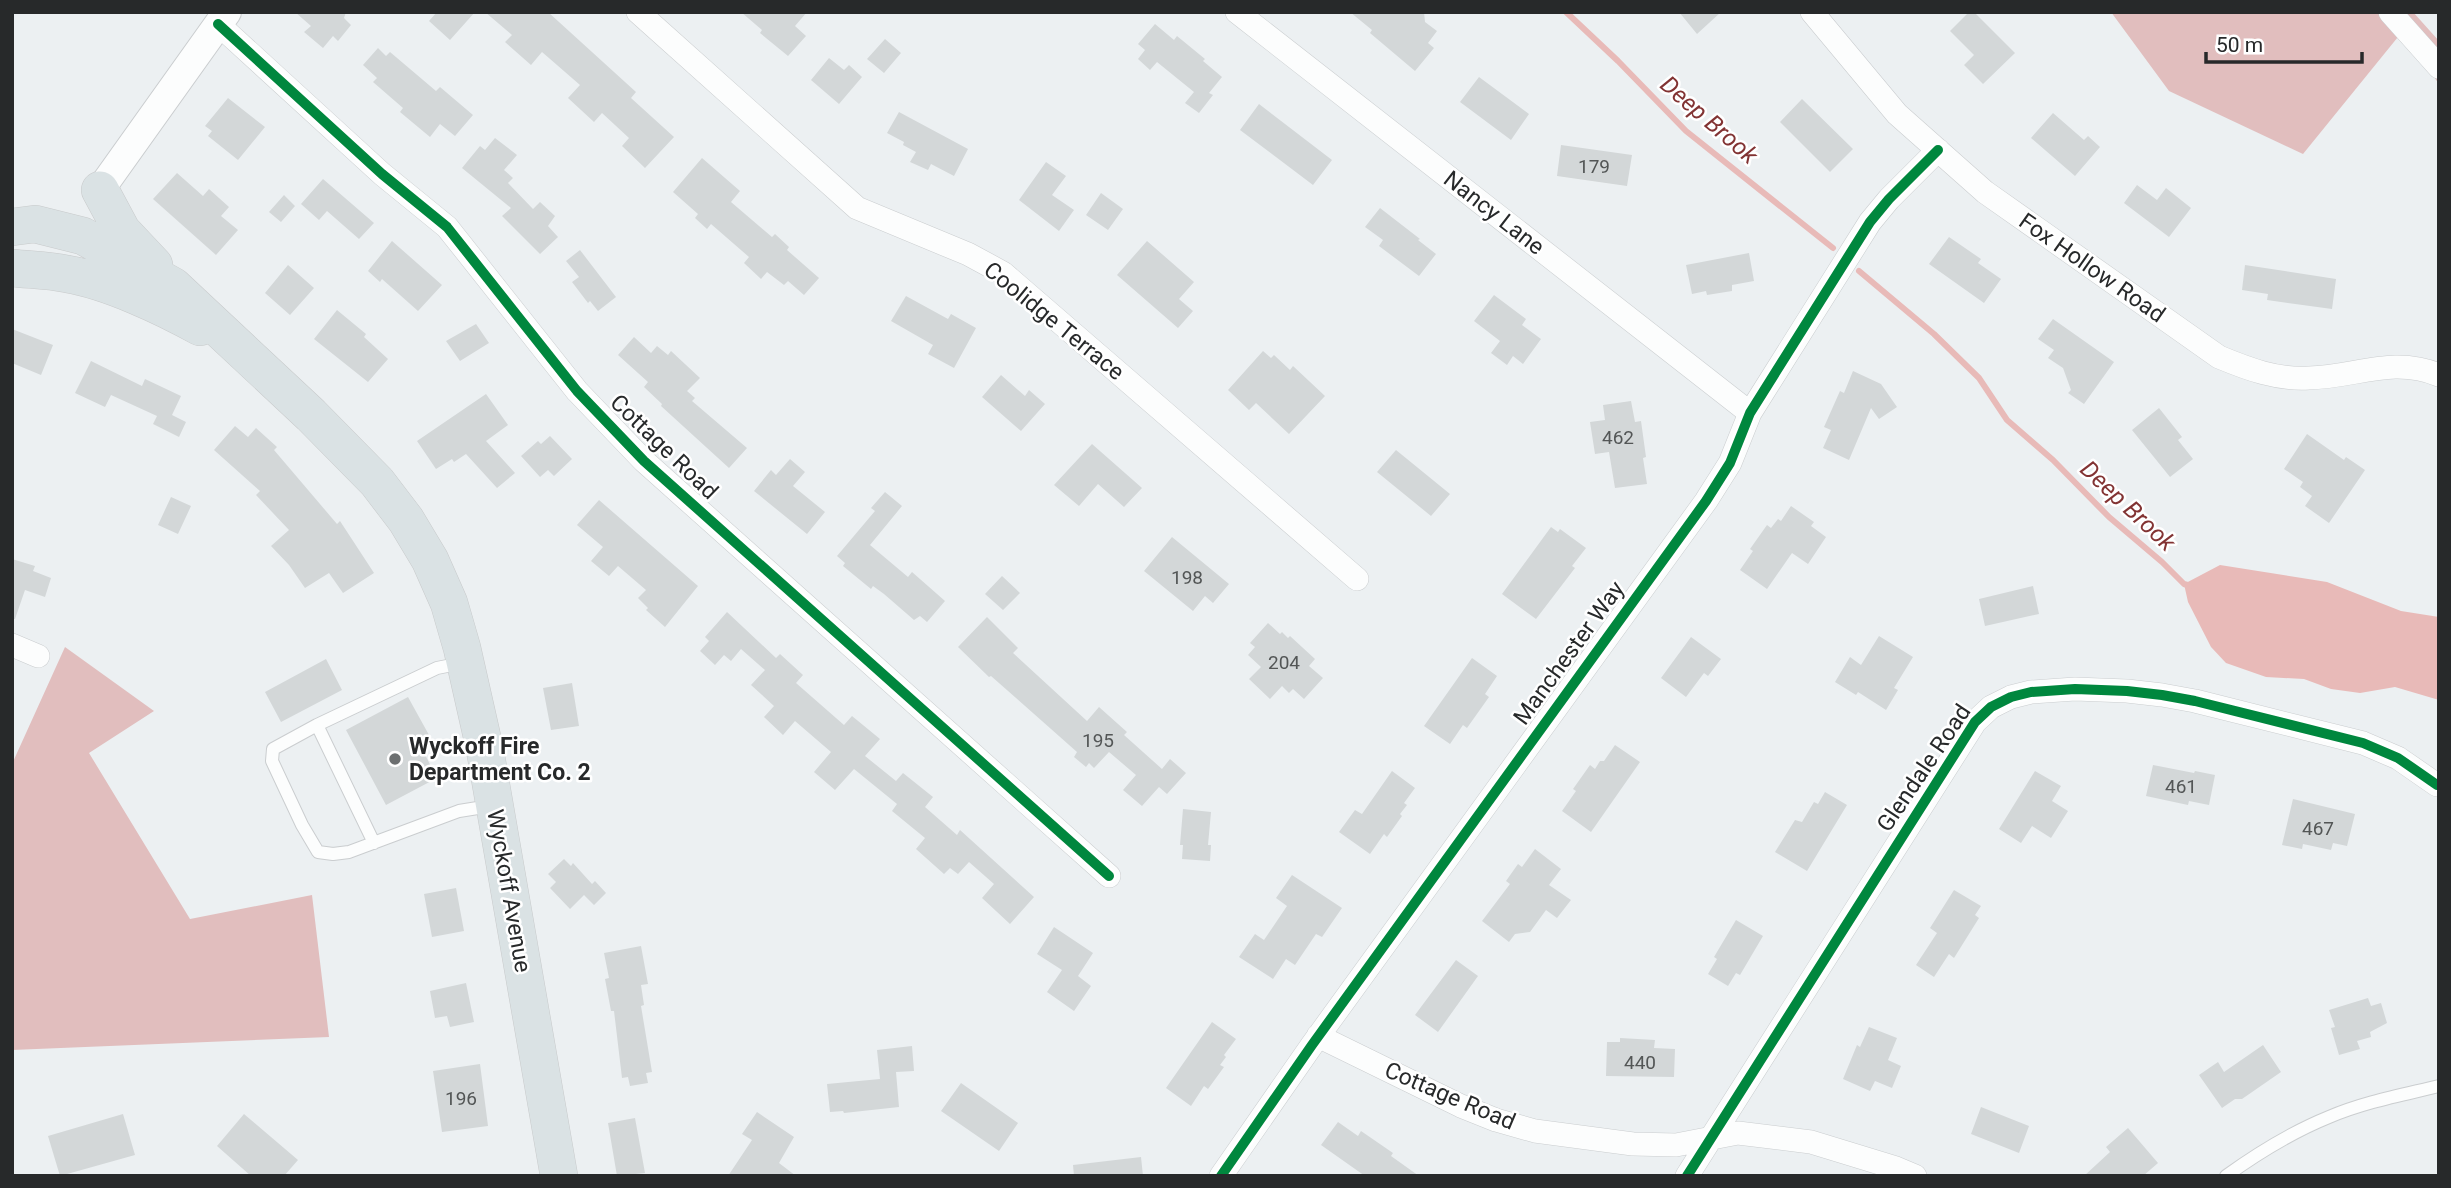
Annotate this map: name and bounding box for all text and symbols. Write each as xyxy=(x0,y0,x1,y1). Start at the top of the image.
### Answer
scale bar xyxy=(2206,21,2362,65)
text: 50 m xyxy=(2216,33,2263,57)
water label: Deep Brook xyxy=(1655,70,1764,171)
house number: 179 xyxy=(1578,155,1610,178)
street label: Nancy Lane xyxy=(1438,165,1550,261)
street label: Fox Hollow Road xyxy=(2014,208,2170,328)
street label: Coolidge Terrace xyxy=(979,256,1129,386)
street label: Cottage Road xyxy=(605,389,723,505)
house number: 462 xyxy=(1602,426,1634,449)
water label: Deep Brook xyxy=(2075,455,2182,558)
house number: 198 xyxy=(1171,566,1203,589)
street label: Manchester Way xyxy=(1508,576,1630,730)
house number: 204 xyxy=(1268,651,1300,674)
street label: Glendale Road xyxy=(1871,699,1977,837)
house number: 195 xyxy=(1082,729,1114,752)
place label: Wyckoff Fire Department Co. 2 xyxy=(409,733,591,786)
marker: Wyckoff Fire Department Co. 2 xyxy=(387,751,403,767)
house number: 461 xyxy=(2165,775,2197,798)
street label: Wyckoff Avenue xyxy=(481,807,537,975)
house number: 467 xyxy=(2302,817,2334,840)
house number: 440 xyxy=(1624,1051,1656,1074)
street label: Cottage Road xyxy=(1381,1056,1519,1136)
house number: 196 xyxy=(445,1087,477,1110)

